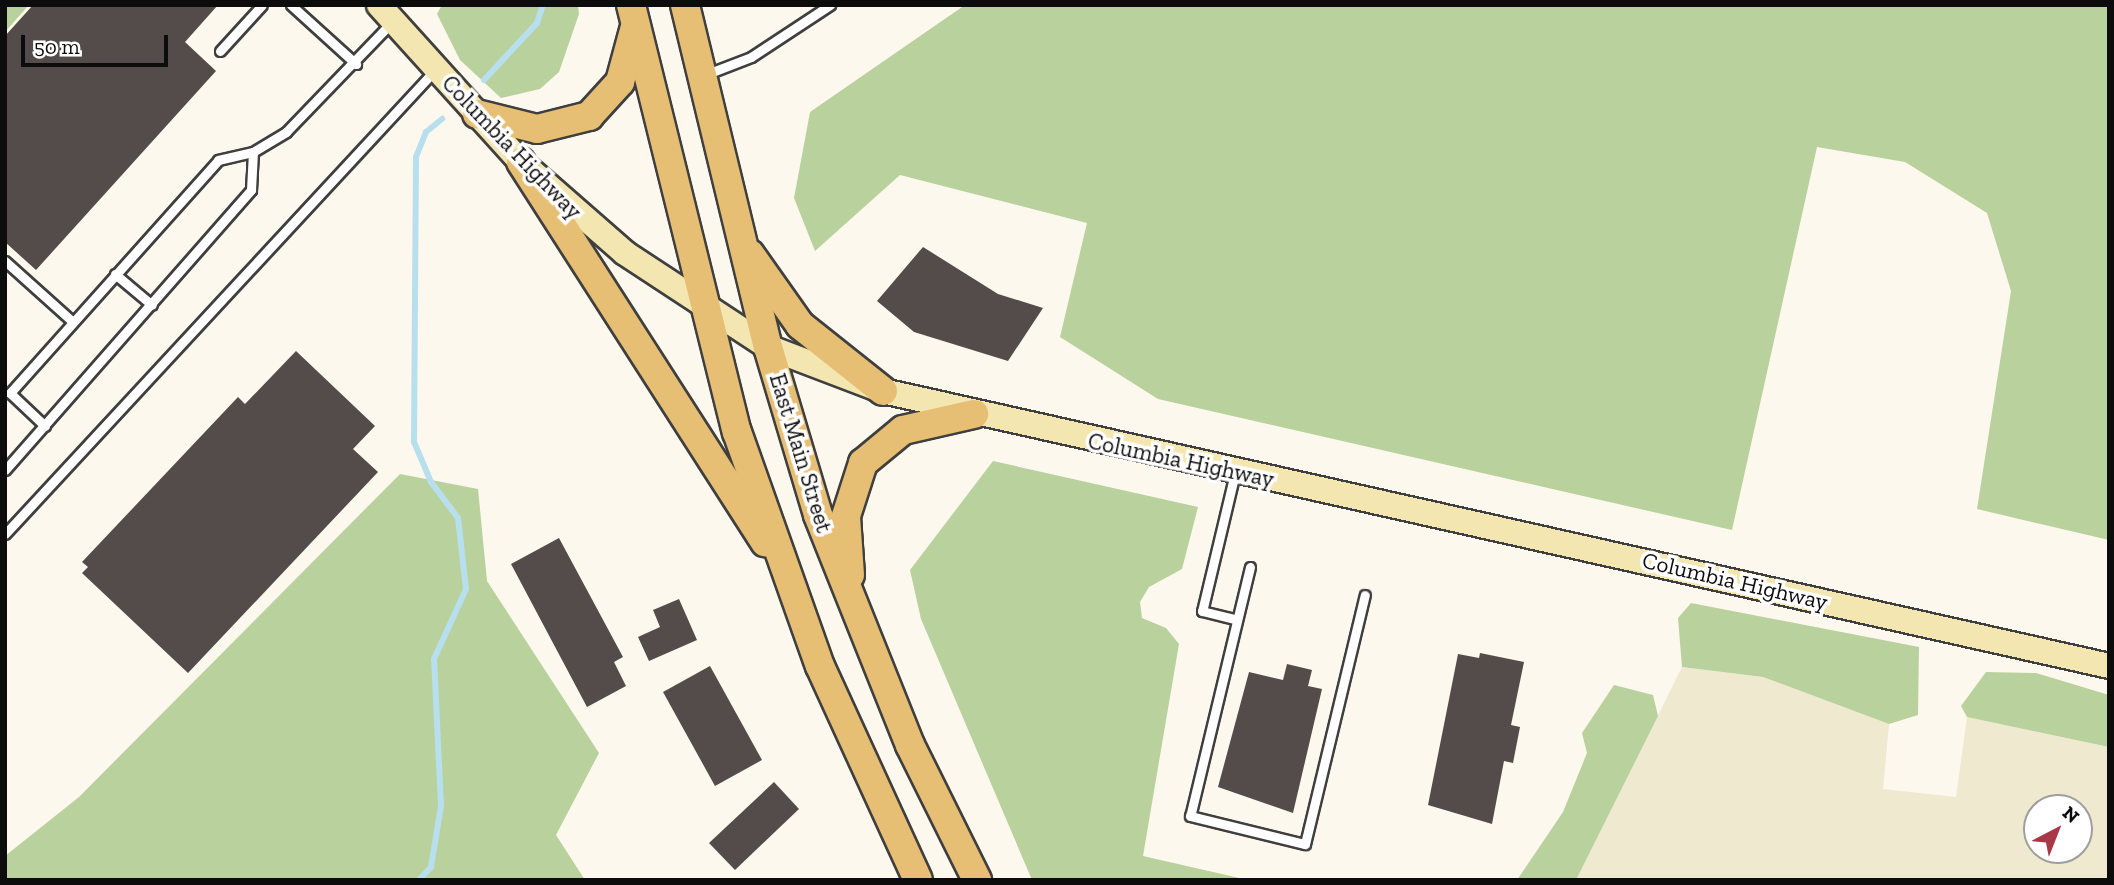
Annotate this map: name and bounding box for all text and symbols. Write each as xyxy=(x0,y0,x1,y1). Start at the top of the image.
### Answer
scale bar xyxy=(24,21,172,65)
text: 50 m xyxy=(34,34,80,59)
street label: Columbia Highway xyxy=(436,69,588,225)
street label: East Main Street xyxy=(764,370,838,536)
street label: Columbia Highway xyxy=(1085,427,1277,493)
street label: Columbia Highway xyxy=(1640,546,1830,616)
north arrow xyxy=(2023,794,2093,864)
text: N xyxy=(2058,801,2084,828)

